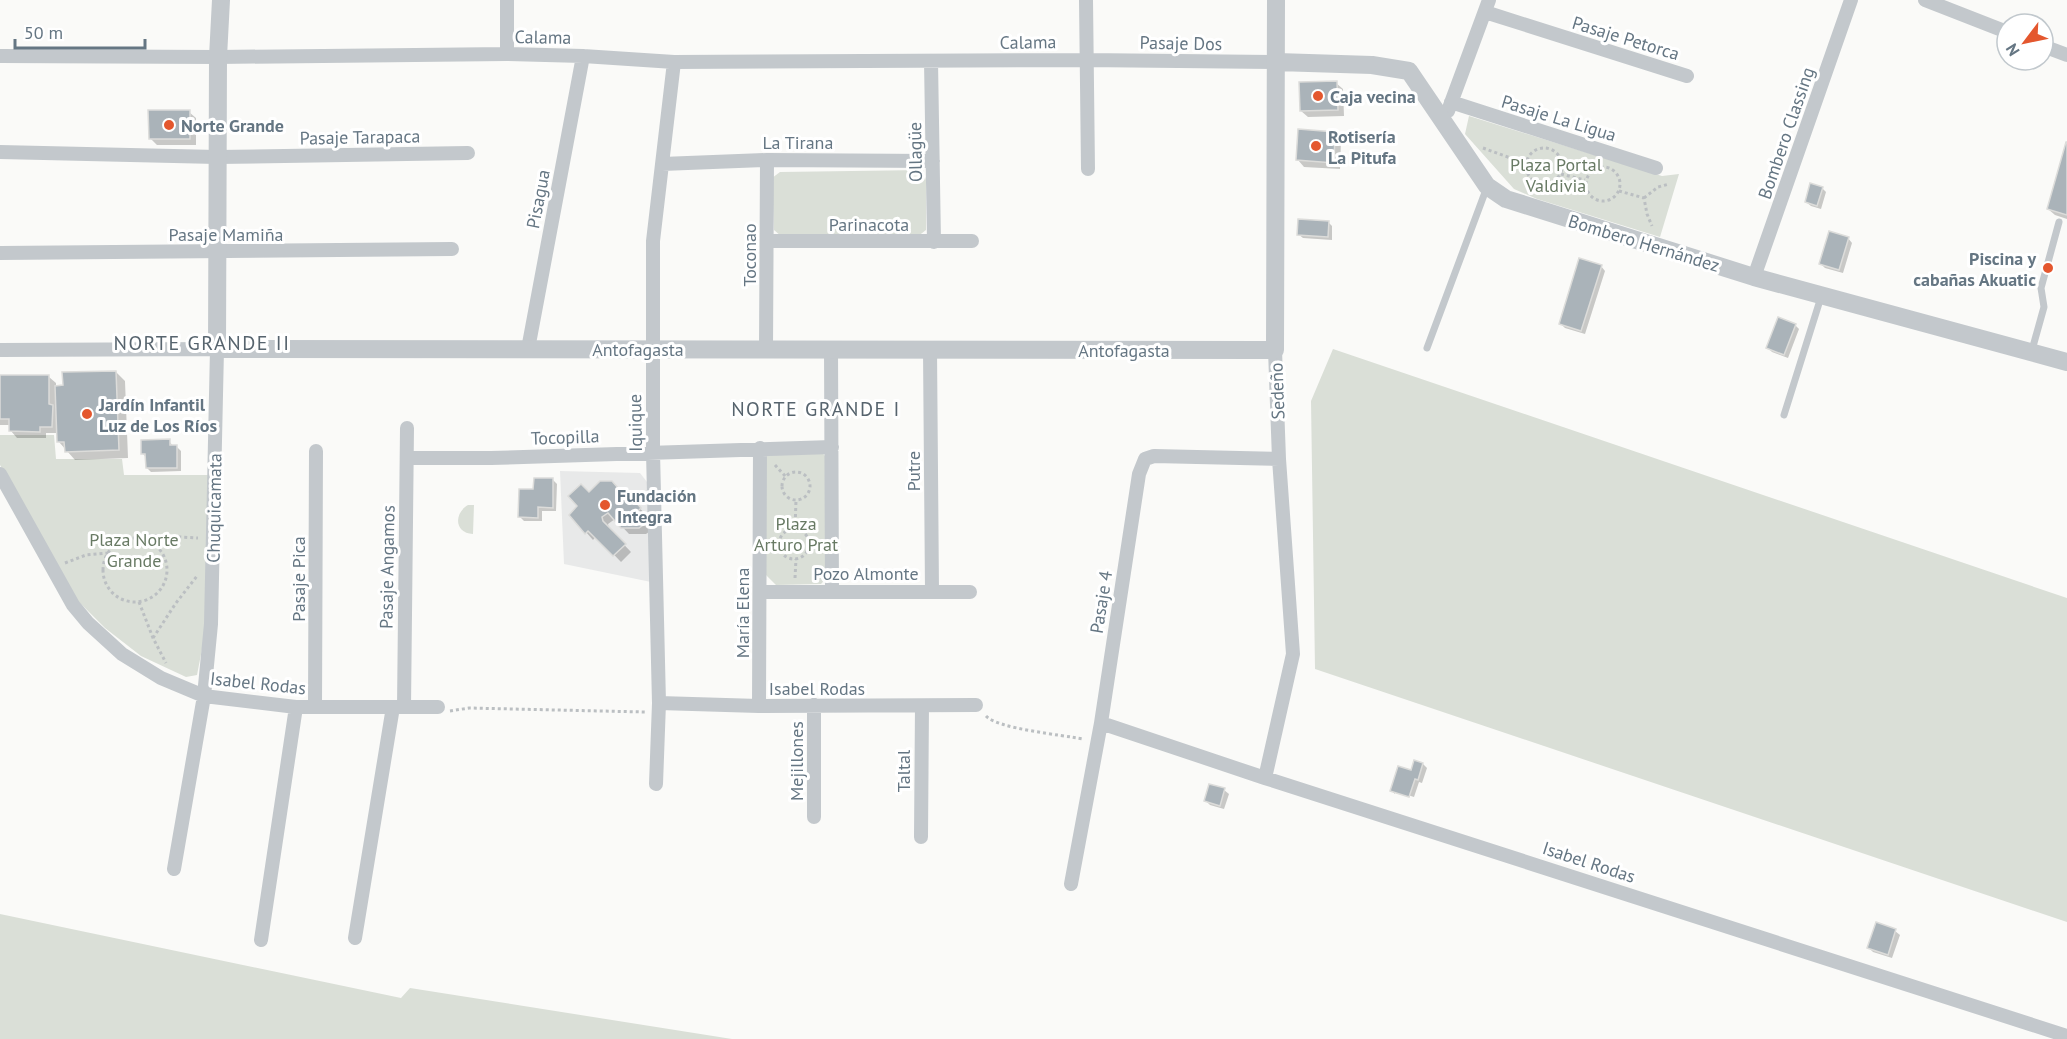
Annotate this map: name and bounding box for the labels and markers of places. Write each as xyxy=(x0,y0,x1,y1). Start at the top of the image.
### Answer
place label: Caja vecina xyxy=(1330,85,1416,108)
marker: Caja vecina xyxy=(1311,89,1325,103)
place label: Norte Grande xyxy=(181,114,284,137)
marker: Norte Grande xyxy=(162,118,176,132)
place label: Rotisería La Pitufa xyxy=(1328,125,1397,169)
marker: Rotisería La Pitufa xyxy=(1309,139,1323,153)
place label: Piscina y cabañas Akuatic xyxy=(1913,247,2036,291)
marker: Piscina y cabañas Akuatic xyxy=(2041,261,2055,275)
place label: Jardín Infantil Luz de Los Ríos xyxy=(98,393,217,437)
marker: Jardín Infantil Luz de Los Ríos xyxy=(80,407,94,421)
place label: Fundación Integra xyxy=(617,484,696,528)
marker: Fundación Integra xyxy=(598,498,612,512)

